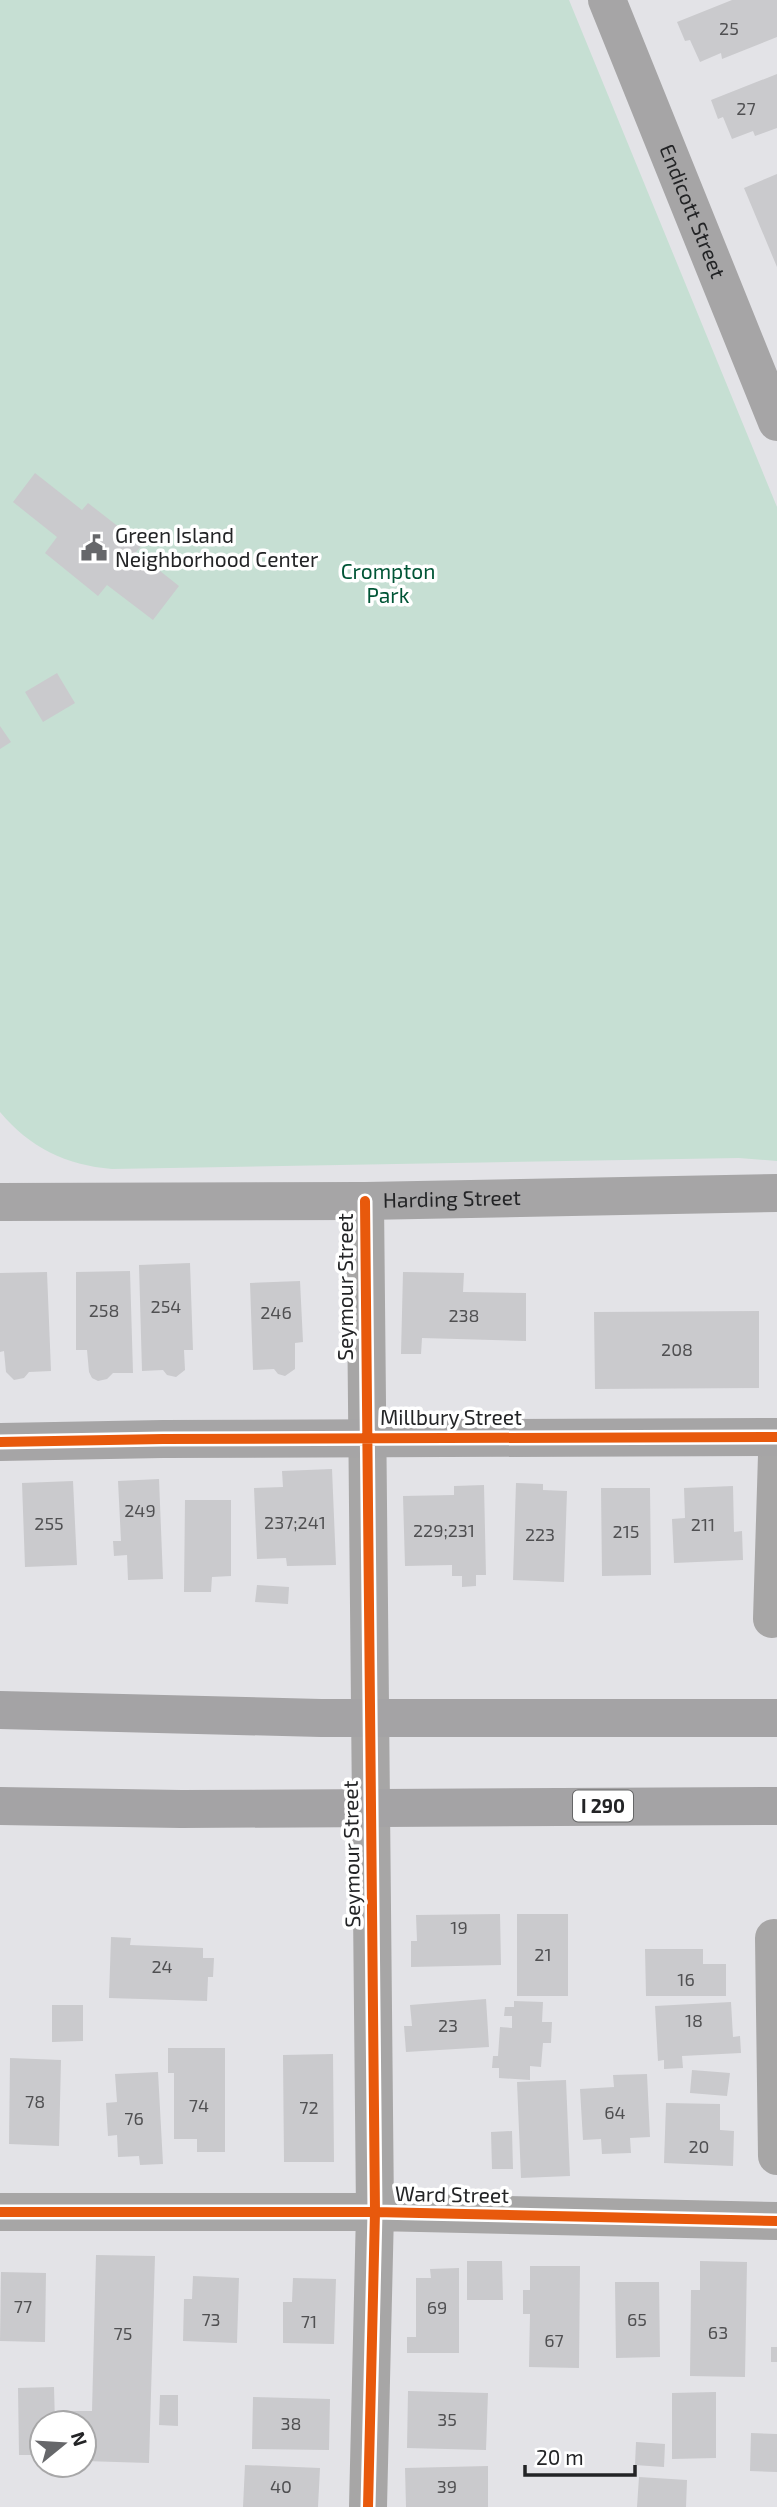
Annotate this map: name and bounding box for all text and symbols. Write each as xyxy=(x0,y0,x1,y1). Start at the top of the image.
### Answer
house number: 25 xyxy=(719,17,739,39)
house number: 27 xyxy=(736,97,756,119)
street label: Endicott Street xyxy=(655,140,732,282)
place label: Green Island Neighborhood Center xyxy=(115,522,319,571)
public building icon: Green Island Neighborhood Center xyxy=(79,533,109,563)
park label: Crompton Park xyxy=(341,558,435,607)
street label: Harding Street xyxy=(383,1184,521,1212)
street label: Seymour Street xyxy=(332,1213,357,1361)
house number: 254 xyxy=(151,1295,181,1317)
house number: 258 xyxy=(89,1299,119,1321)
house number: 246 xyxy=(260,1301,292,1323)
house number: 238 xyxy=(448,1304,480,1326)
house number: 208 xyxy=(661,1338,693,1360)
street label: Millbury Street xyxy=(380,1404,522,1429)
house number: 249 xyxy=(124,1499,156,1521)
house number: 237;241 xyxy=(264,1511,326,1533)
house number: 255 xyxy=(34,1512,64,1534)
house number: 211 xyxy=(691,1513,715,1535)
house number: 229;231 xyxy=(413,1519,475,1541)
house number: 215 xyxy=(613,1520,639,1542)
house number: 223 xyxy=(525,1523,555,1545)
street label: Seymour Street xyxy=(337,1780,364,1928)
road number: I 290 xyxy=(573,1790,633,1822)
house number: 19 xyxy=(450,1916,468,1938)
house number: 21 xyxy=(534,1943,552,1965)
house number: 24 xyxy=(151,1955,173,1977)
house number: 16 xyxy=(677,1968,695,1990)
house number: 18 xyxy=(685,2009,703,2031)
house number: 23 xyxy=(438,2014,458,2036)
house number: 78 xyxy=(25,2090,45,2112)
house number: 74 xyxy=(189,2094,209,2116)
house number: 72 xyxy=(299,2096,319,2118)
house number: 64 xyxy=(604,2101,626,2123)
house number: 76 xyxy=(124,2107,144,2129)
house number: 20 xyxy=(689,2135,709,2157)
street label: Ward Street xyxy=(395,2180,509,2207)
house number: 77 xyxy=(14,2295,32,2317)
house number: 69 xyxy=(427,2296,447,2318)
house number: 73 xyxy=(201,2308,221,2330)
house number: 65 xyxy=(627,2308,647,2330)
house number: 71 xyxy=(301,2310,317,2332)
house number: 63 xyxy=(708,2321,728,2343)
house number: 75 xyxy=(114,2322,132,2344)
house number: 67 xyxy=(544,2329,564,2351)
house number: 35 xyxy=(437,2408,457,2430)
north arrow xyxy=(28,2409,98,2479)
house number: 38 xyxy=(281,2412,301,2434)
text: N xyxy=(67,2429,93,2449)
scale bar xyxy=(525,2434,635,2478)
text: 20 m xyxy=(536,2444,584,2469)
house number: 40 xyxy=(270,2475,292,2497)
house number: 39 xyxy=(437,2475,457,2497)

